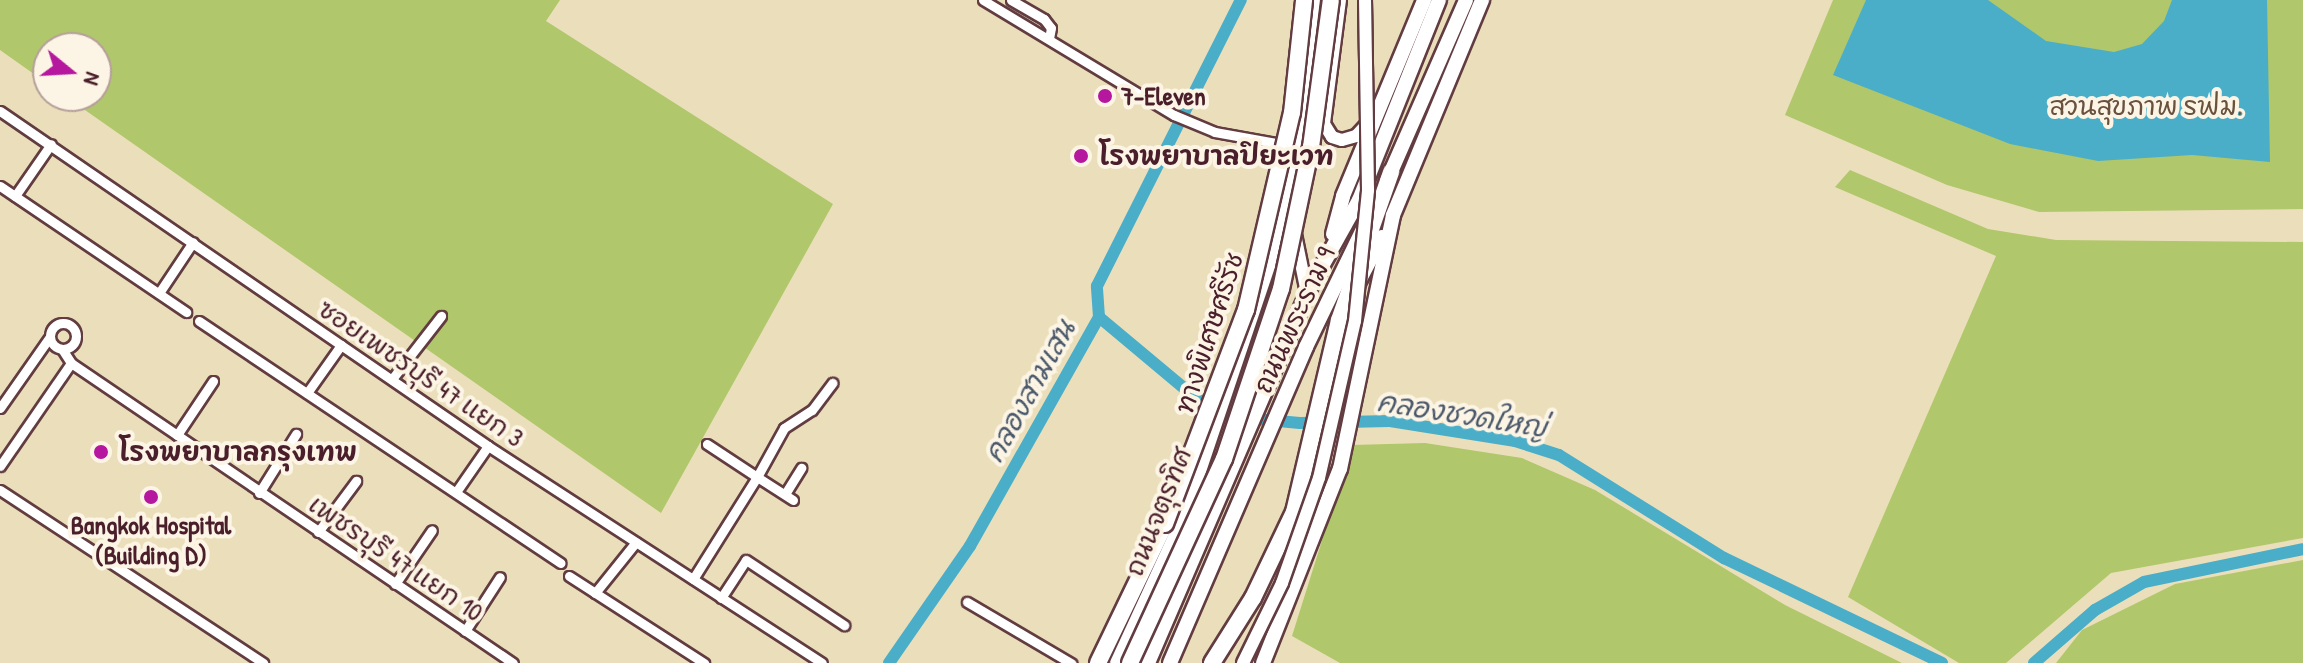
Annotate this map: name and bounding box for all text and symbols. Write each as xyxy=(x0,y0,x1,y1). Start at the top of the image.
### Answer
north arrow xyxy=(32,32,112,112)
text: N xyxy=(77,69,109,89)
place label: 7-Eleven xyxy=(1121,80,1206,112)
marker: 7-Eleven xyxy=(1096,87,1114,105)
park label: สวนสุขภาพ รฟม. xyxy=(2049,90,2243,122)
place label: โรงพยาบาลปิยะเวท xyxy=(1099,140,1334,172)
marker: โรงพยาบาลปิยะเวท xyxy=(1070,145,1092,167)
street label: ถนนพระราม 9 xyxy=(1247,242,1341,398)
street label: ทางพิเศษศรีรัช xyxy=(1168,249,1250,417)
street label: ซอยเพชรบุรี 47 แยก 3 xyxy=(312,293,530,453)
water label: คลองสามเสน xyxy=(976,314,1082,468)
water label: คลองชวดใหญ่ xyxy=(1375,384,1549,444)
place label: โรงพยาบาลกรุงเทพ xyxy=(119,436,357,468)
marker: โรงพยาบาลกรุงเทพ xyxy=(90,441,112,463)
street label: ถนนจตุรทิศ xyxy=(1118,444,1198,580)
marker: Bangkok Hospital (Building D) xyxy=(142,488,160,506)
street label: เพชรบุุรี 47 แยก 10 xyxy=(303,488,489,628)
place label: Bangkok Hospital (Building D) xyxy=(71,509,231,570)

